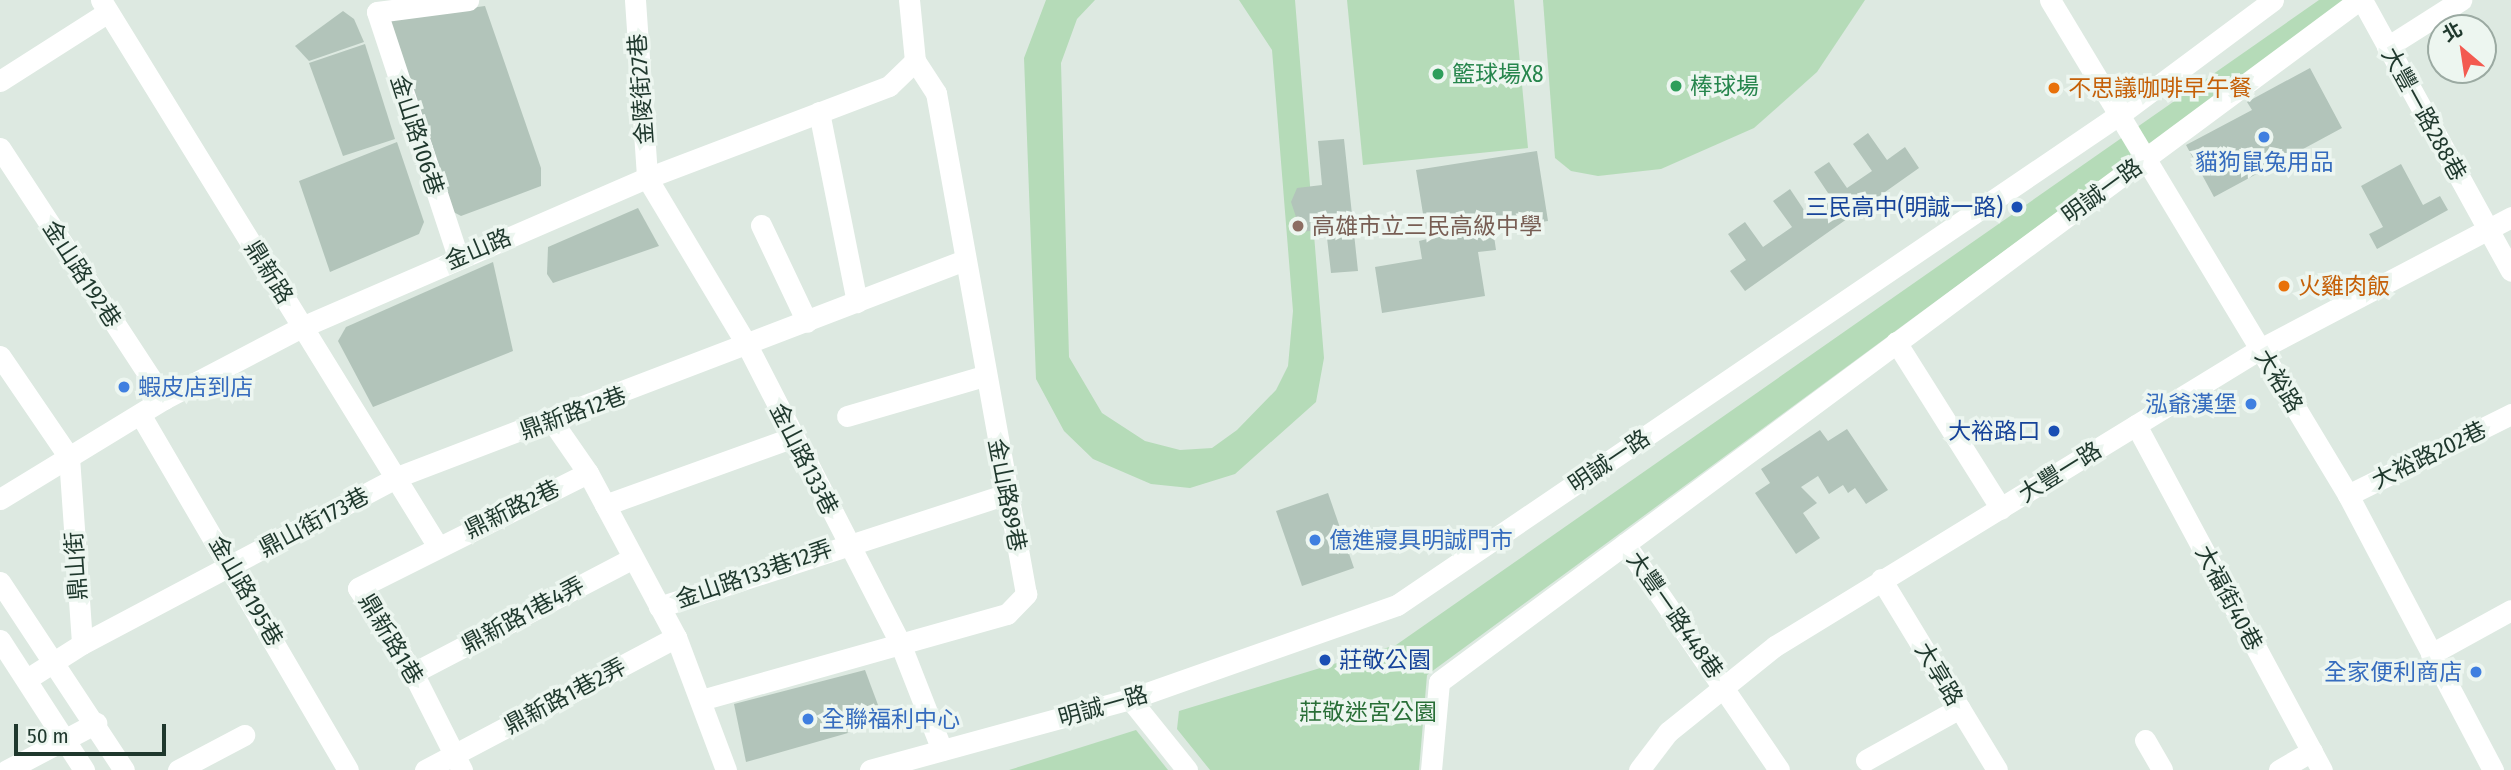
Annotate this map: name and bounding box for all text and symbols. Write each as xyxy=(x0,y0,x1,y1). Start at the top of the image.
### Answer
north arrow xyxy=(2427,14,2497,84)
text: 北 xyxy=(2439,17,2466,47)
street label: 金陵街27巷 xyxy=(623,33,659,145)
street label: 大豐一路288巷 xyxy=(2376,43,2472,185)
place label: 籃球場X8 xyxy=(1452,60,1544,88)
marker: 籃球場X8 xyxy=(1430,66,1446,82)
street label: 金山路106巷 xyxy=(385,72,449,198)
place label: 棒球場 xyxy=(1690,72,1759,100)
place label: 不思議咖啡早午餐 xyxy=(2068,74,2252,102)
marker: 棒球場 xyxy=(1668,78,1684,94)
marker: 不思議咖啡早午餐 xyxy=(2046,80,2062,96)
marker: 貓狗鼠兔用品 xyxy=(2256,129,2272,145)
place label: 貓狗鼠兔用品 xyxy=(2195,148,2333,176)
street label: 明誠一路 xyxy=(2057,153,2147,229)
place label: 三民高中(明誠一路) xyxy=(1805,193,2003,221)
marker: 三民高中(明誠一路) xyxy=(2009,199,2025,215)
place label: 高雄市立三民高級中學 xyxy=(1312,212,1542,240)
street label: 金山路192巷 xyxy=(37,215,127,333)
marker: 高雄市立三民高級中學 xyxy=(1290,218,1306,234)
street label: 金山路 xyxy=(441,223,515,275)
street label: 鼎新路 xyxy=(239,235,299,309)
place label: 火雞肉飯 xyxy=(2298,272,2390,300)
marker: 火雞肉飯 xyxy=(2276,278,2292,294)
street label: 大裕路 xyxy=(2249,344,2309,418)
place label: 蝦皮店到店 xyxy=(138,373,253,401)
marker: 蝦皮店到店 xyxy=(116,379,132,395)
street label: 鼎新路12巷 xyxy=(516,381,630,445)
place label: 泓爺漢堡 xyxy=(2145,390,2237,418)
marker: 泓爺漢堡 xyxy=(2243,396,2259,412)
street label: 金山路133巷 xyxy=(764,399,844,519)
street label: 大裕路202巷 xyxy=(2367,415,2491,495)
place label: 大裕路口 xyxy=(1948,417,2040,445)
marker: 大裕路口 xyxy=(2046,423,2062,439)
street label: 明誠一路 xyxy=(1563,424,1655,498)
street label: 金山路89巷 xyxy=(983,436,1031,554)
street label: 大豐一路 xyxy=(2014,436,2106,508)
street label: 鼎新路2巷 xyxy=(460,474,564,544)
street label: 鼎山街173巷 xyxy=(254,482,374,562)
place label: 億進寢具明誠門市 xyxy=(1329,526,1513,554)
street label: 鼎山街 xyxy=(60,531,92,601)
street label: 金山路195巷 xyxy=(203,531,289,651)
marker: 億進寢具明誠門市 xyxy=(1307,532,1323,548)
street label: 金山路133巷12弄 xyxy=(672,534,836,614)
street label: 大福街40巷 xyxy=(2190,541,2268,655)
street label: 大豐一路448巷 xyxy=(1621,546,1729,684)
street label: 鼎新路1巷4弄 xyxy=(457,571,589,659)
street label: 鼎新路1巷 xyxy=(353,589,429,689)
street label: 大享路 xyxy=(1909,637,1969,711)
place label: 莊敬公園 xyxy=(1339,646,1431,674)
street label: 鼎新路1巷2弄 xyxy=(499,652,631,740)
marker: 莊敬公園 xyxy=(1317,652,1333,668)
place label: 全家便利商店 xyxy=(2324,658,2462,686)
marker: 全家便利商店 xyxy=(2468,664,2484,680)
street label: 明誠一路 xyxy=(1055,680,1151,732)
park label: 莊敬迷宮公園 xyxy=(1299,698,1437,726)
place label: 全聯福利中心 xyxy=(822,705,960,733)
scale bar xyxy=(18,710,170,754)
marker: 全聯福利中心 xyxy=(800,711,816,727)
text: 50 m xyxy=(27,723,69,749)

